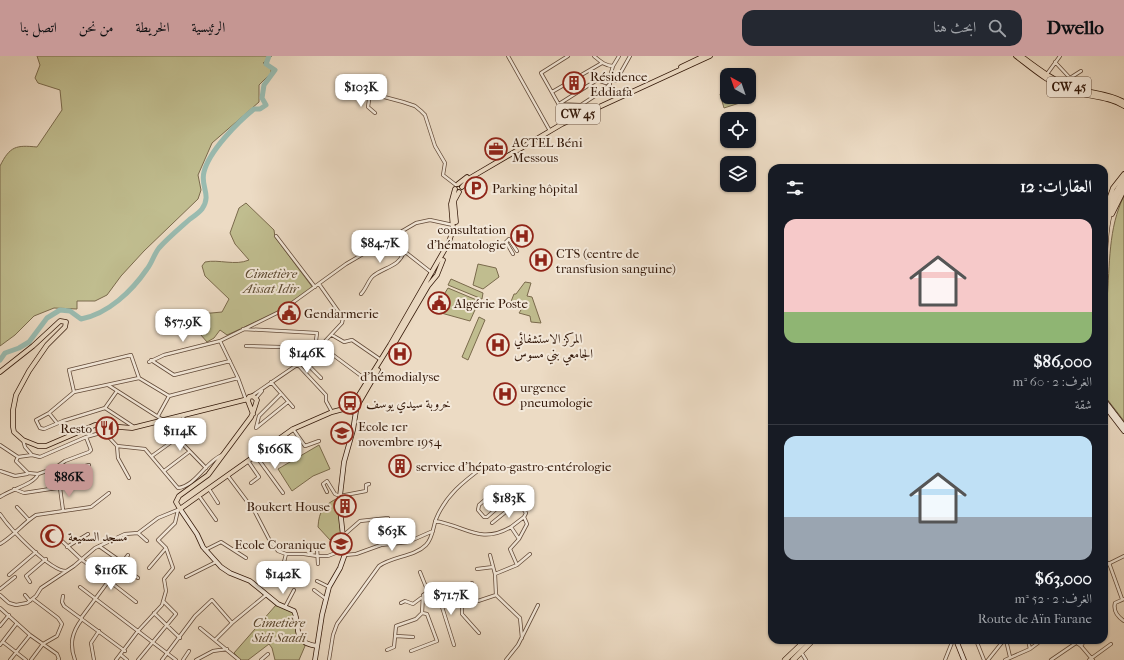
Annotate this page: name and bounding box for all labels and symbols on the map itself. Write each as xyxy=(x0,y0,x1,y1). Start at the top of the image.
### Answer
north arrow xyxy=(720,68,756,104)
place label: Résidence Eddiafa xyxy=(590,69,648,99)
building icon: Résidence Eddiafa xyxy=(561,70,587,96)
pin: $103K xyxy=(333,74,389,108)
road number: CW 45 xyxy=(1047,77,1091,97)
road number: CW 45 xyxy=(556,104,600,124)
place label: ACTEL Béni Messous xyxy=(511,135,583,165)
office icon: ACTEL Béni Messous xyxy=(483,136,509,162)
parking icon: Parking hôpital xyxy=(463,175,489,201)
place label: Parking hôpital xyxy=(492,181,578,196)
place label: consultation d'hématologie xyxy=(427,222,507,252)
hospital icon: consultation d'hématologie xyxy=(509,223,535,249)
pin: $84.7K xyxy=(347,230,413,264)
place label: CTS (centre de transfusion sanguine) xyxy=(556,246,676,276)
hospital icon: CTS (centre de transfusion sanguine) xyxy=(528,247,554,273)
park label: Cimetière Aissat Idir xyxy=(241,266,300,296)
public building icon: Algérie Poste xyxy=(426,290,452,316)
place label: Algérie Poste xyxy=(453,296,528,311)
public building icon: Gendarmerie xyxy=(276,300,302,326)
place label: Gendarmerie xyxy=(304,306,379,321)
pin: $57.9K xyxy=(150,309,216,343)
place label: المركز الاستشفائي الجامعي بني مسوس xyxy=(514,331,593,366)
hospital icon: المركز الاستشفائي الجامعي بني مسوس xyxy=(485,332,511,358)
pin: $146K xyxy=(279,340,335,374)
hospital icon: d'hémodialyse xyxy=(387,341,413,367)
place label: d'hémodialyse xyxy=(360,369,440,384)
place label: urgence pneumologie xyxy=(519,380,593,410)
hospital icon: urgence pneumologie xyxy=(492,381,518,407)
bus stop icon: خروبة سيدي يوسف xyxy=(337,390,363,416)
place label: خروبة سيدي يوسف xyxy=(366,396,451,414)
restaurant icon: Resto xyxy=(94,415,120,441)
pin: $114K xyxy=(152,418,208,452)
place label: Ecole 1er novembre 1954 xyxy=(358,419,442,449)
school or university icon: Ecole 1er novembre 1954 xyxy=(329,420,355,446)
place label: Resto xyxy=(60,421,92,436)
pin: $166K xyxy=(247,436,303,470)
building icon: service d'hépato-gastro-entérologie xyxy=(387,453,413,479)
place label: service d'hépato-gastro-entérologie xyxy=(416,459,612,474)
pin: $86K xyxy=(45,464,93,498)
pin: $183K xyxy=(481,485,537,519)
building icon: Boukert House xyxy=(332,493,358,519)
place label: Boukert House xyxy=(247,499,331,514)
pin: $63K xyxy=(368,518,416,552)
mosque icon: مسجد السميعة xyxy=(39,523,65,549)
place label: مسجد السميعة xyxy=(68,529,128,544)
school or university icon: Ecole Coranique xyxy=(328,531,354,557)
place label: Ecole Coranique xyxy=(235,537,327,552)
pin: $116K xyxy=(83,557,139,591)
pin: $142K xyxy=(255,561,311,595)
pin: $71.7K xyxy=(418,582,484,616)
park label: Cimetière Sidi Saadi xyxy=(251,615,307,645)

